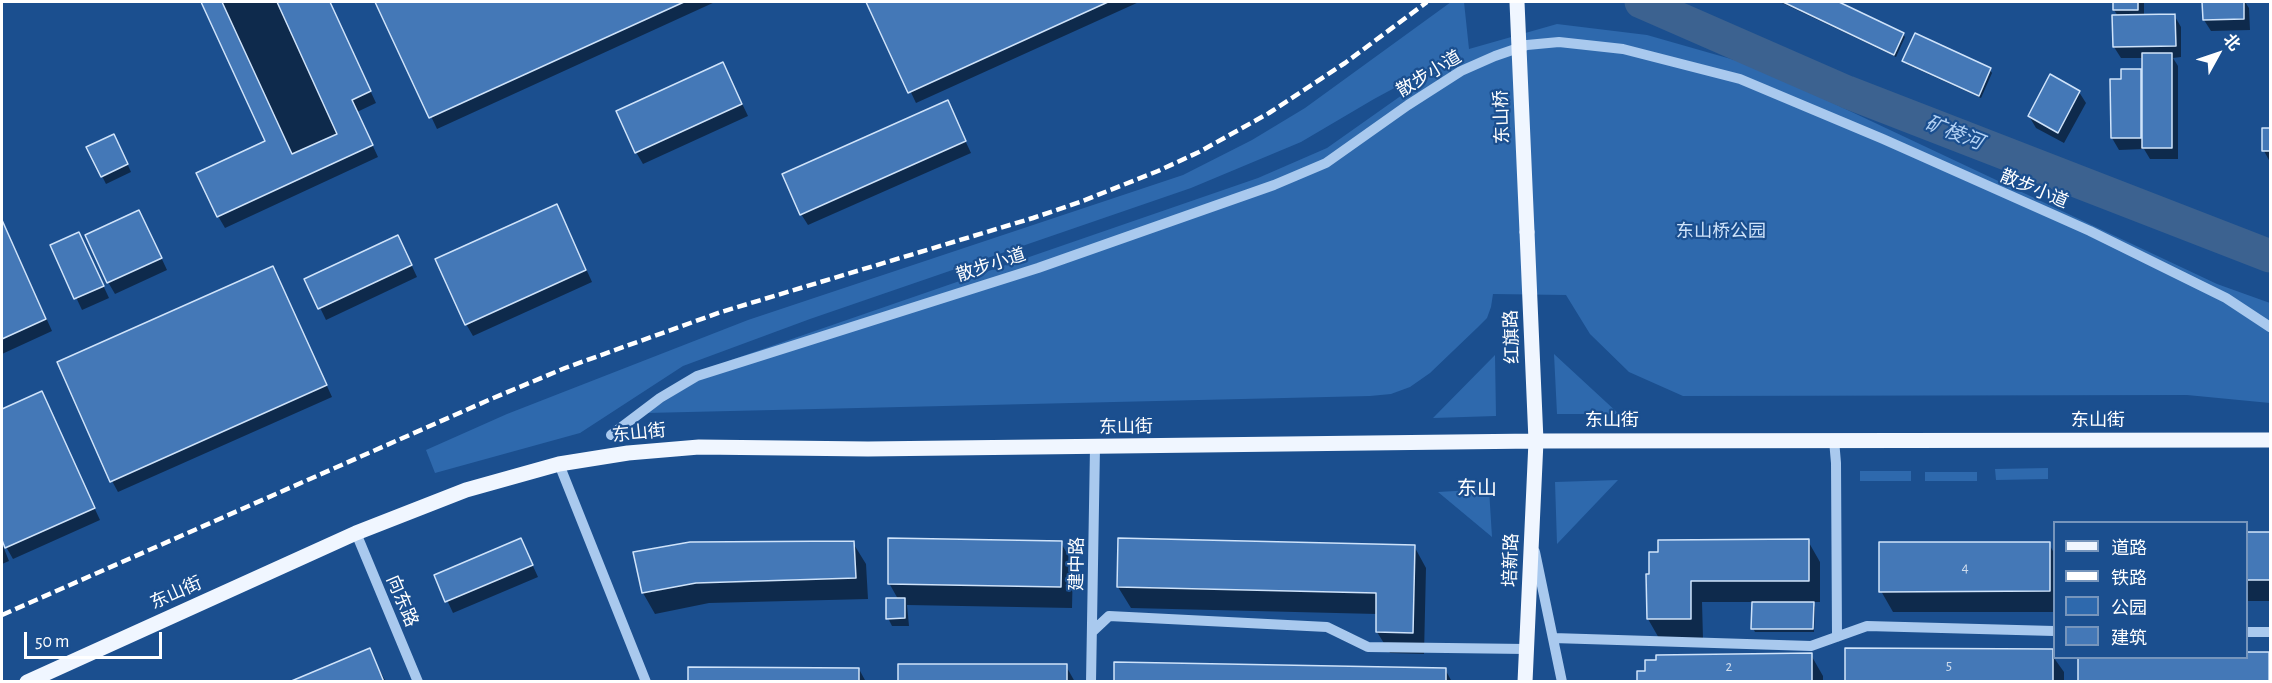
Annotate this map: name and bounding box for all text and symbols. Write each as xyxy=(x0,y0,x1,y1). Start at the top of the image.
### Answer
north arrow xyxy=(2188,24,2248,84)
text: 北 xyxy=(2221,31,2243,54)
street label: 散步小道 xyxy=(1393,46,1465,102)
street label: 东山桥 xyxy=(1490,90,1514,144)
water label: 矿棱河 xyxy=(1922,111,1986,155)
street label: 散步小道 xyxy=(1997,165,2071,213)
park label: 东山桥公园 xyxy=(1676,221,1766,243)
street label: 散步小道 xyxy=(953,244,1029,286)
street label: 红旗路 xyxy=(1500,310,1524,364)
street label: 东山街 xyxy=(1585,410,1639,432)
street label: 东山街 xyxy=(2071,410,2125,432)
street label: 东山街 xyxy=(1099,416,1153,438)
street label: 东山街 xyxy=(611,419,667,447)
district label: 东山 xyxy=(1457,477,1497,501)
legend xyxy=(2053,521,2248,659)
street label: 培新路 xyxy=(1499,533,1523,587)
street label: 建中路 xyxy=(1066,537,1088,591)
text: 道路 xyxy=(2111,540,2147,558)
house number: 4 xyxy=(1961,558,1969,576)
text: 铁路 xyxy=(2111,570,2147,588)
street label: 东山街 xyxy=(147,572,205,614)
street label: 向东路 xyxy=(382,572,422,630)
text: 公园 xyxy=(2111,600,2147,618)
scale bar xyxy=(27,620,165,658)
text: 建筑 xyxy=(2111,630,2147,648)
text: 50 m xyxy=(35,633,69,651)
house number: 5 xyxy=(1946,656,1952,674)
house number: 2 xyxy=(1726,657,1732,675)

